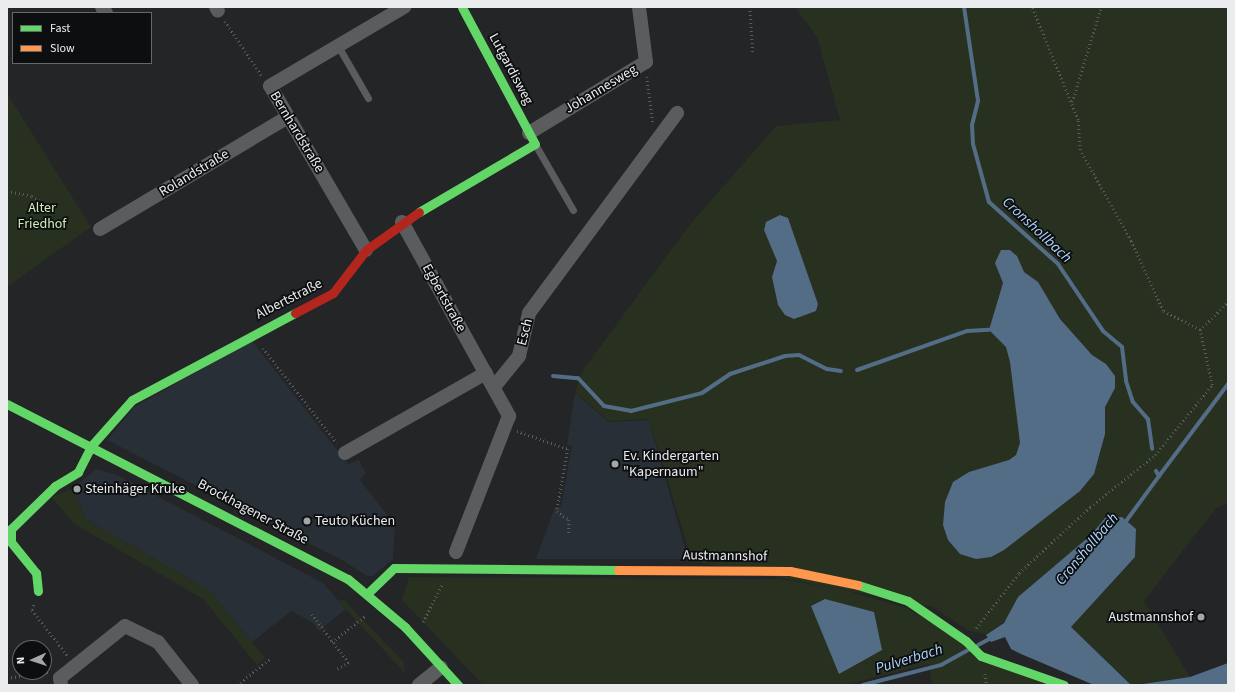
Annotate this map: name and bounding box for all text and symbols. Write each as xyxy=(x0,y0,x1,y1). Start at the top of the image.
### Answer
legend xyxy=(12,12,152,64)
text: Fast xyxy=(50,20,70,37)
street label: Lutgardisweg xyxy=(485,30,537,108)
text: Slow xyxy=(50,40,75,57)
street label: Johannesweg xyxy=(562,61,640,117)
street label: Bernhardstraße xyxy=(266,88,328,176)
street label: Rolandstraße xyxy=(156,146,232,200)
water label: Cronshollbach xyxy=(999,193,1075,267)
park label: Alter Friedhof xyxy=(18,200,66,232)
street label: Egbertstraße xyxy=(418,261,470,335)
street label: Albertstraße xyxy=(253,275,325,323)
street label: Esch xyxy=(514,317,536,347)
place label: Ev. Kindergarten "Kapernaum" xyxy=(623,448,719,480)
marker: Ev. Kindergarten "Kapernaum" xyxy=(610,459,620,469)
street label: Brockhagener Straße xyxy=(195,476,311,548)
place label: Steinhäger Kruke xyxy=(85,481,185,497)
marker: Steinhäger Kruke xyxy=(72,484,82,494)
water label: Cronshollbach xyxy=(1052,509,1122,589)
place label: Teuto Küchen xyxy=(315,513,395,529)
marker: Teuto Küchen xyxy=(302,516,312,526)
street label: Austmannshof xyxy=(683,547,767,565)
place label: Austmannshof xyxy=(1108,609,1193,625)
marker: Austmannshof xyxy=(1196,612,1206,622)
north arrow xyxy=(12,640,52,680)
water label: Pulverbach xyxy=(873,640,945,678)
text: N xyxy=(13,657,28,665)

